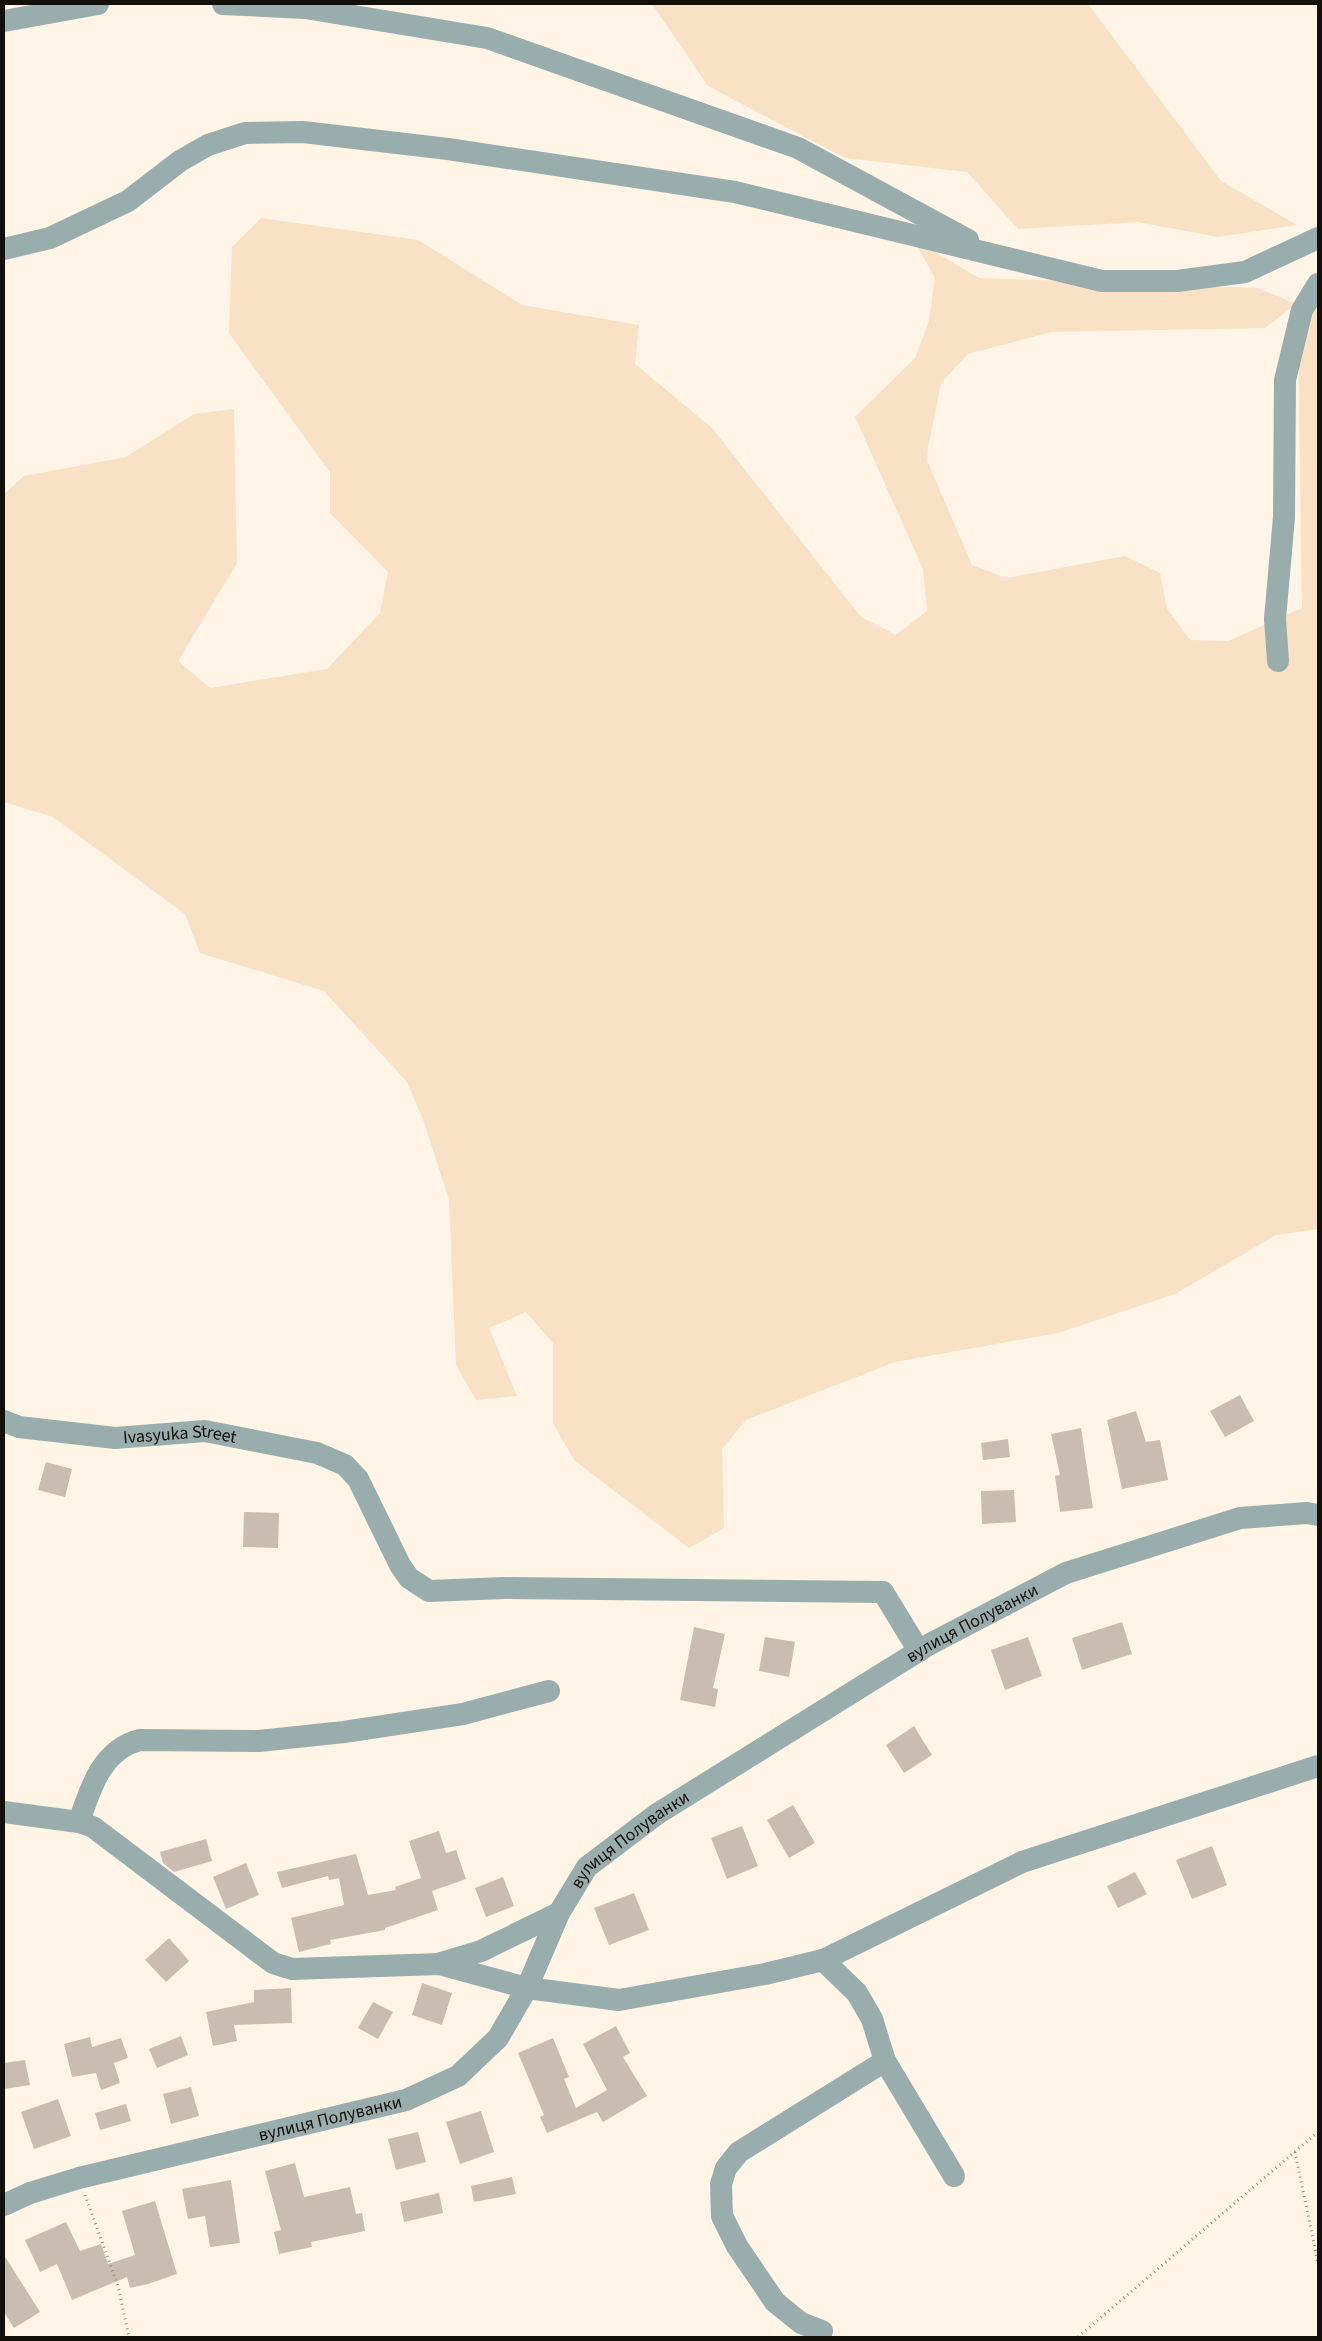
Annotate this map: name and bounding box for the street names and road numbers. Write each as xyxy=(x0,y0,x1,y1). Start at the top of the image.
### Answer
street label: Ivasyuka Street xyxy=(122,1418,239,1450)
street label: вулиця Полуванки xyxy=(901,1577,1042,1669)
street label: вулиця Полуванки xyxy=(564,1784,694,1893)
street label: вулиця Полуванки xyxy=(256,2089,404,2147)

